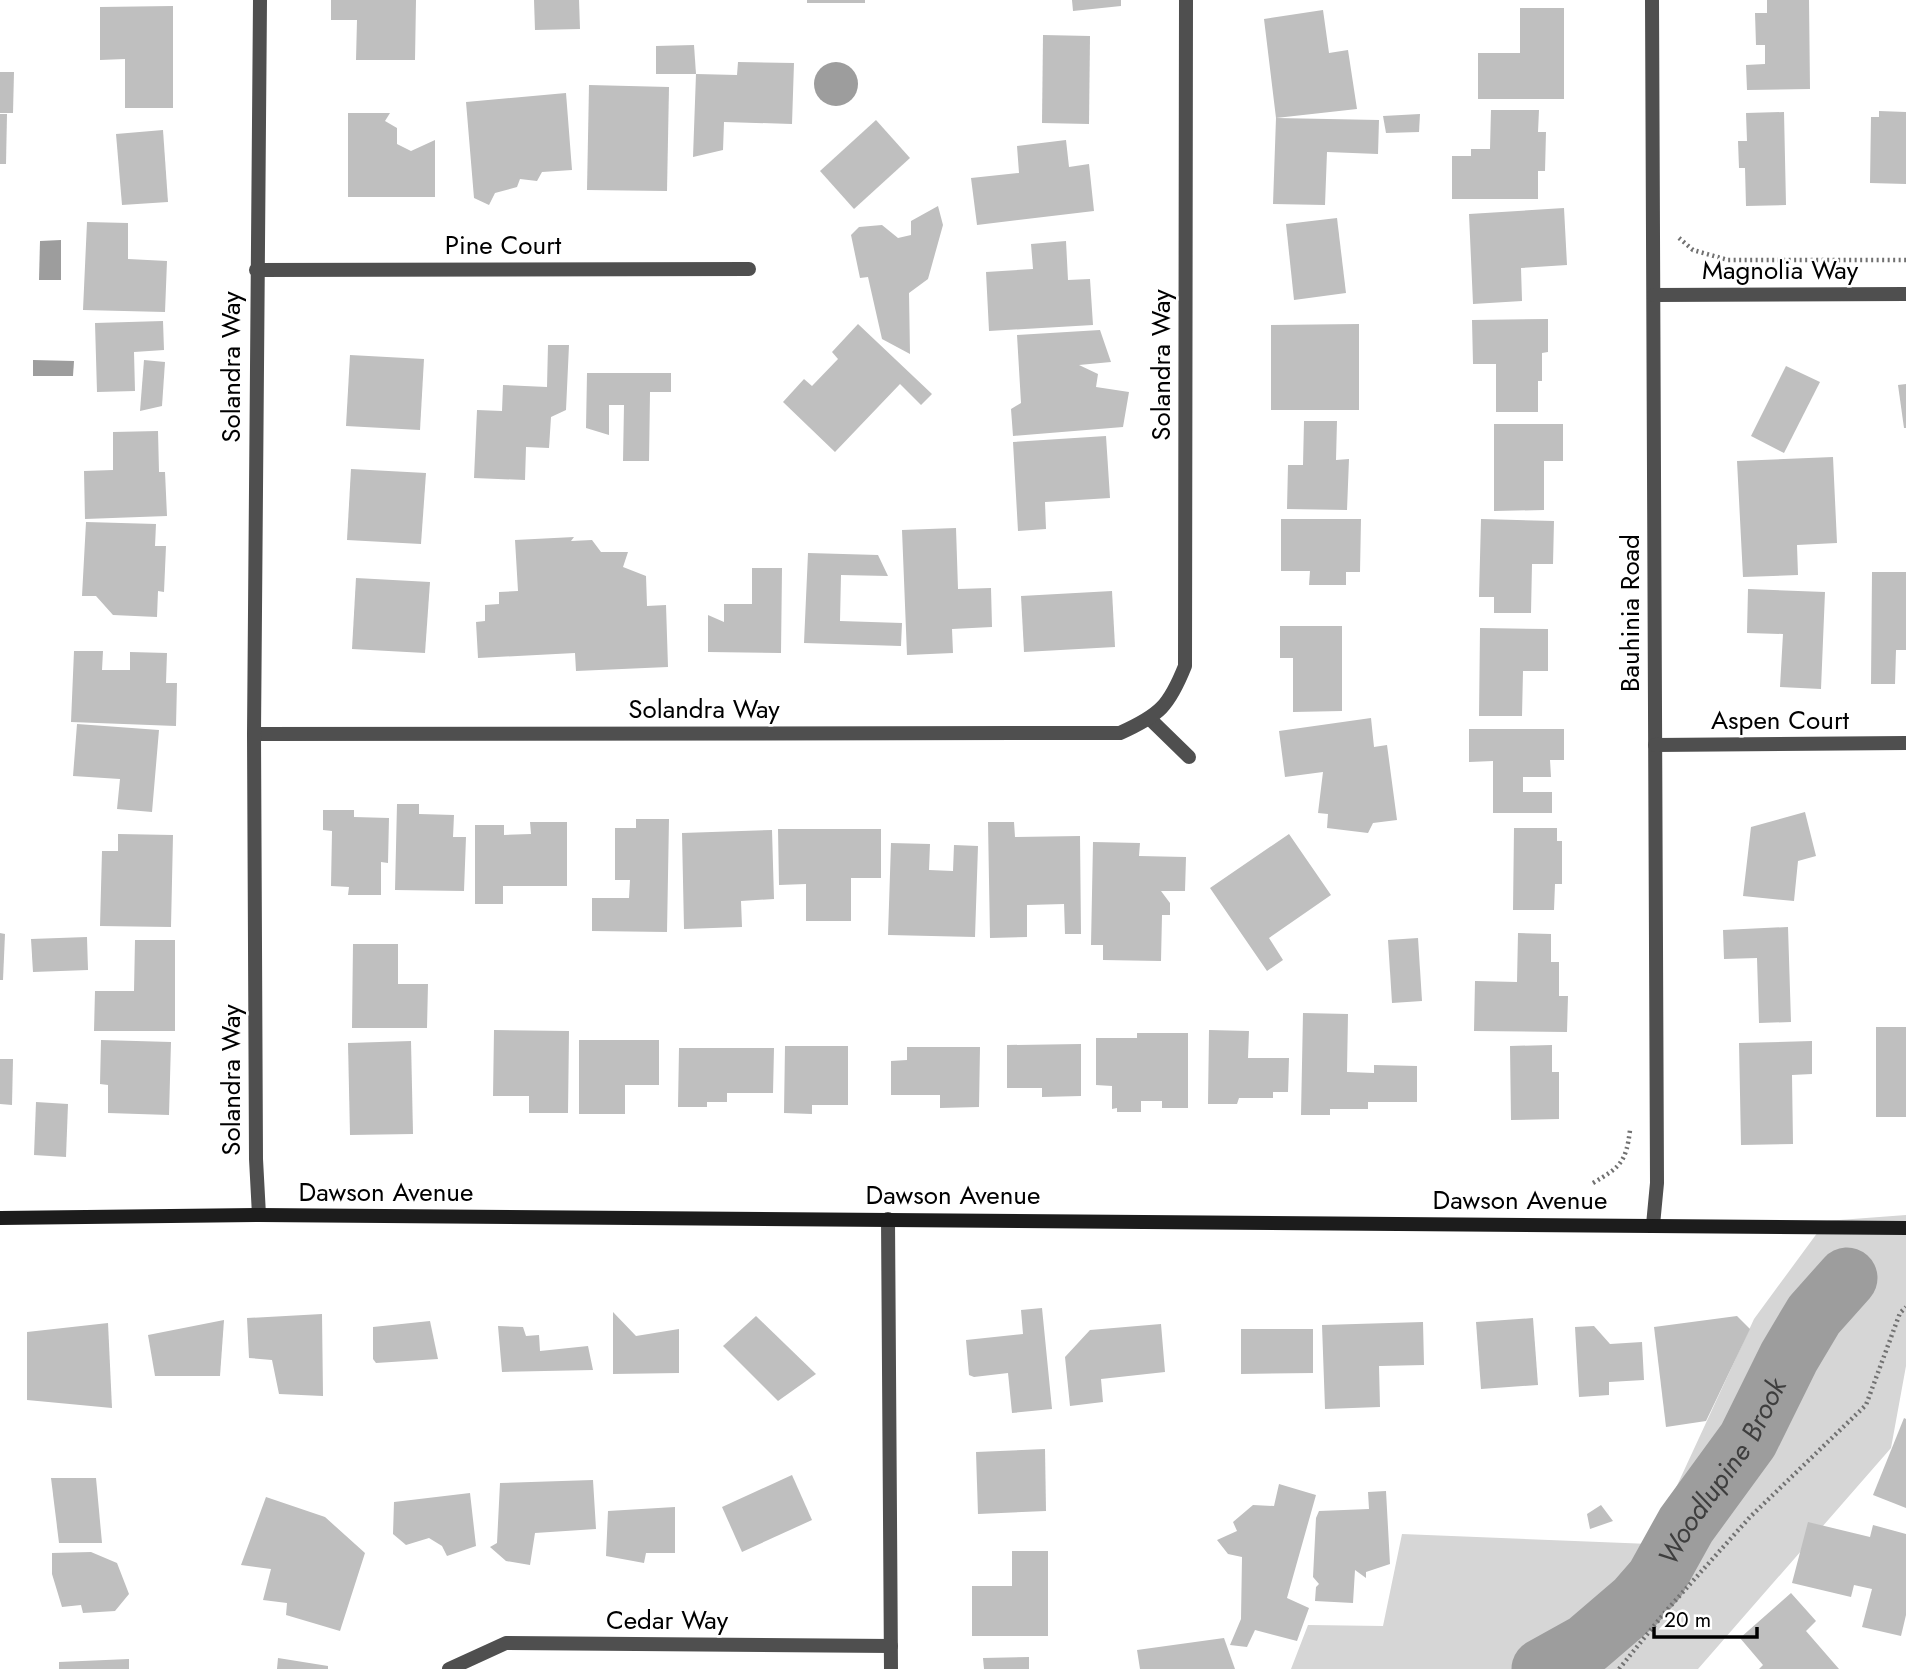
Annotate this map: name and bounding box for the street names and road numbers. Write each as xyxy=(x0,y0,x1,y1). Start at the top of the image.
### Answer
street label: Pine Court xyxy=(445,226,562,264)
street label: Magnolia Way xyxy=(1702,251,1859,289)
street label: Solandra Way xyxy=(1142,289,1180,441)
street label: Solandra Way xyxy=(212,291,250,443)
street label: Bauhinia Road xyxy=(1611,534,1649,692)
street label: Solandra Way xyxy=(628,690,780,728)
street label: Aspen Court xyxy=(1711,701,1850,739)
street label: Solandra Way xyxy=(212,1004,250,1156)
street label: Dawson Avenue xyxy=(299,1173,473,1211)
street label: Dawson Avenue xyxy=(866,1176,1040,1214)
street label: Dawson Avenue xyxy=(1433,1181,1607,1219)
street label: Cedar Way xyxy=(606,1601,729,1639)

